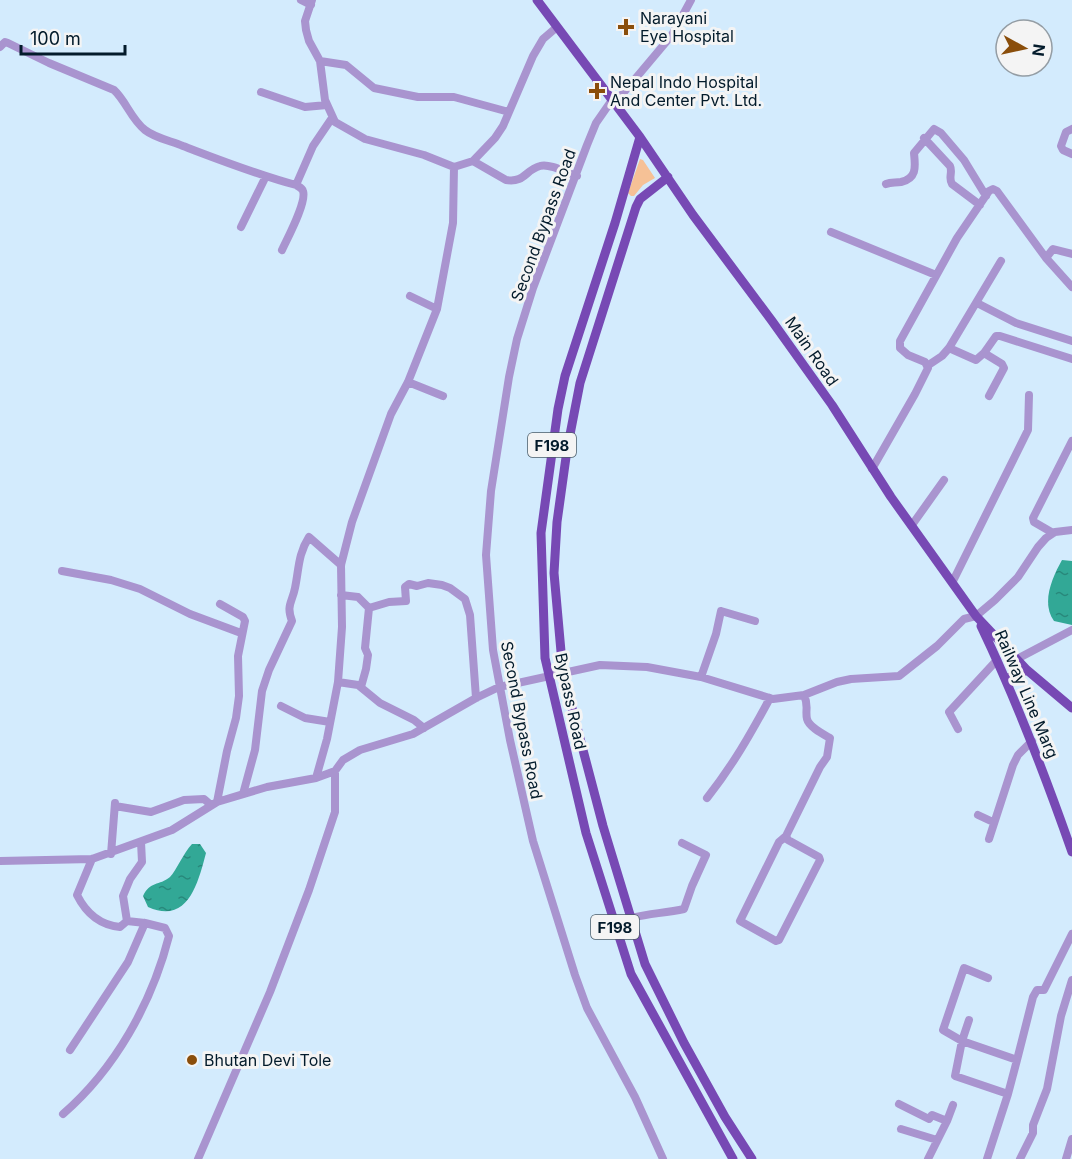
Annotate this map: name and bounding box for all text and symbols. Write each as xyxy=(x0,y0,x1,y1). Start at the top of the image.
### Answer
place label: Narayani Eye Hospital xyxy=(640,8,734,46)
scale bar xyxy=(21,18,124,56)
marker: Narayani Eye Hospital xyxy=(617,18,635,36)
north arrow xyxy=(994,18,1054,78)
text: 100 m xyxy=(30,28,81,49)
text: N xyxy=(1028,43,1050,58)
place label: Nepal Indo Hospital And Center Pvt. Ltd. xyxy=(610,72,762,110)
marker: Nepal Indo Hospital And Center Pvt. Ltd. xyxy=(588,82,606,100)
street label: Second Bypass Road xyxy=(506,146,580,304)
street label: Main Road xyxy=(781,313,843,389)
road number: F198 xyxy=(528,433,576,457)
street label: Railway Line Marg xyxy=(991,627,1063,761)
street label: Second Bypass Road xyxy=(497,639,547,801)
street label: Bypass Road xyxy=(551,651,591,751)
road number: F198 xyxy=(591,915,639,939)
place label: Bhutan Devi Tole xyxy=(204,1050,331,1070)
marker: Bhutan Devi Tole xyxy=(185,1053,199,1067)

